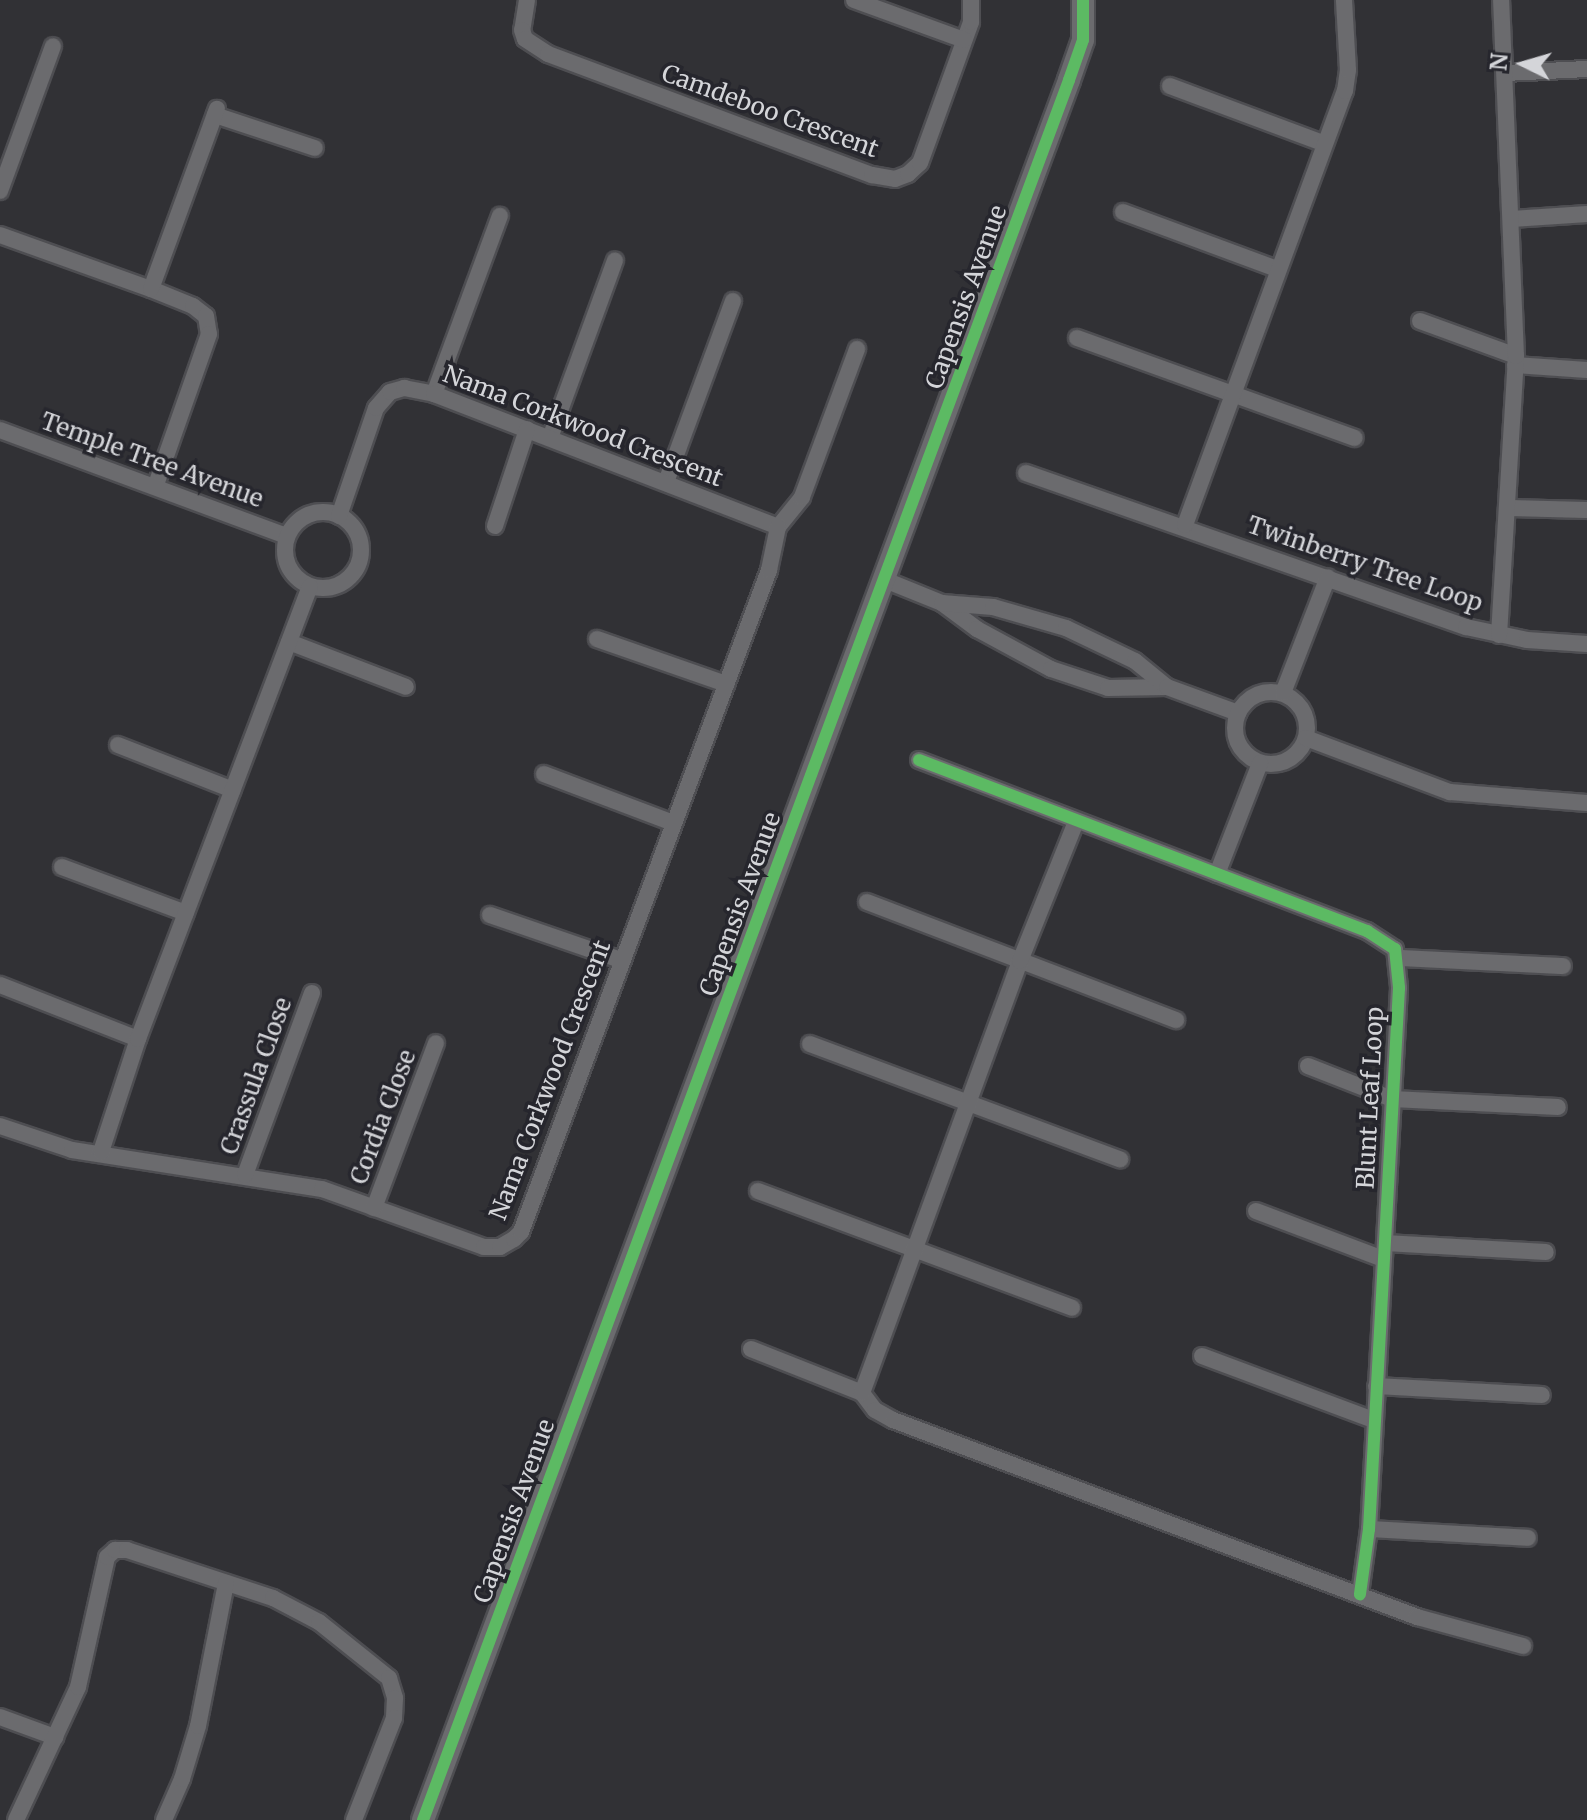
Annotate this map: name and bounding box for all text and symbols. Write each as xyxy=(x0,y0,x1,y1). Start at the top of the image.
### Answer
north arrow xyxy=(1483,24,1563,104)
text: N xyxy=(1484,52,1514,72)
street label: Camdeboo Crescent xyxy=(658,58,882,164)
street label: Capensis Avenue xyxy=(919,201,1013,393)
street label: Nama Corkwood Crescent xyxy=(439,359,727,493)
street label: Temple Tree Avenue xyxy=(37,406,267,514)
street label: Twinberry Tree Loop xyxy=(1244,510,1486,618)
street label: Capensis Avenue xyxy=(693,808,787,1000)
street label: Nama Corkwood Crescent xyxy=(483,936,617,1224)
street label: Crassula Close xyxy=(214,994,298,1158)
street label: Blunt Leaf Loop xyxy=(1351,1006,1389,1190)
street label: Cordia Close xyxy=(344,1046,422,1188)
street label: Capensis Avenue xyxy=(467,1415,561,1607)

